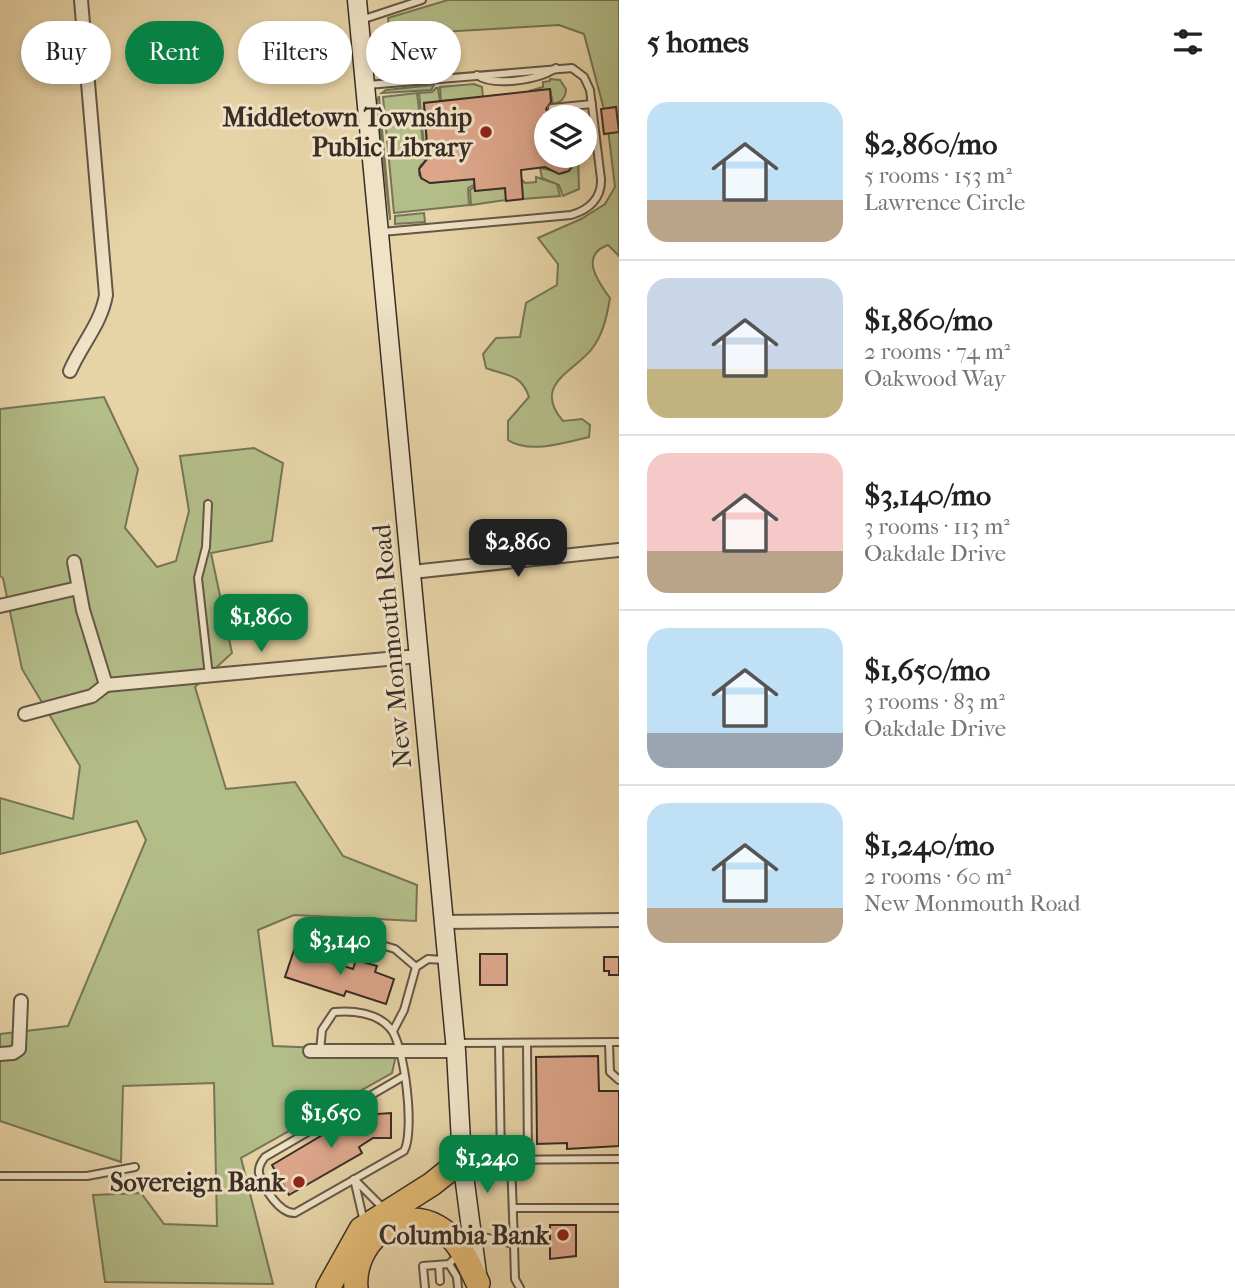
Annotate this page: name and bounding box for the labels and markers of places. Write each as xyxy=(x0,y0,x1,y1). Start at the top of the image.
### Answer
place label: Middletown Township Public Library xyxy=(222,102,474,163)
marker: Middletown Township Public Library xyxy=(478,124,494,140)
pin: $2,860 xyxy=(461,520,575,579)
pin: $1,860 xyxy=(204,594,318,654)
pin: $3,140 xyxy=(283,918,397,977)
pin: $1,650 xyxy=(274,1090,388,1150)
pin: $1,240 xyxy=(430,1136,544,1195)
place label: Sovereign Bank xyxy=(110,1167,287,1198)
marker: Sovereign Bank xyxy=(291,1174,307,1190)
place label: Columbia Bank xyxy=(379,1220,551,1251)
marker: Columbia Bank xyxy=(555,1227,571,1243)

